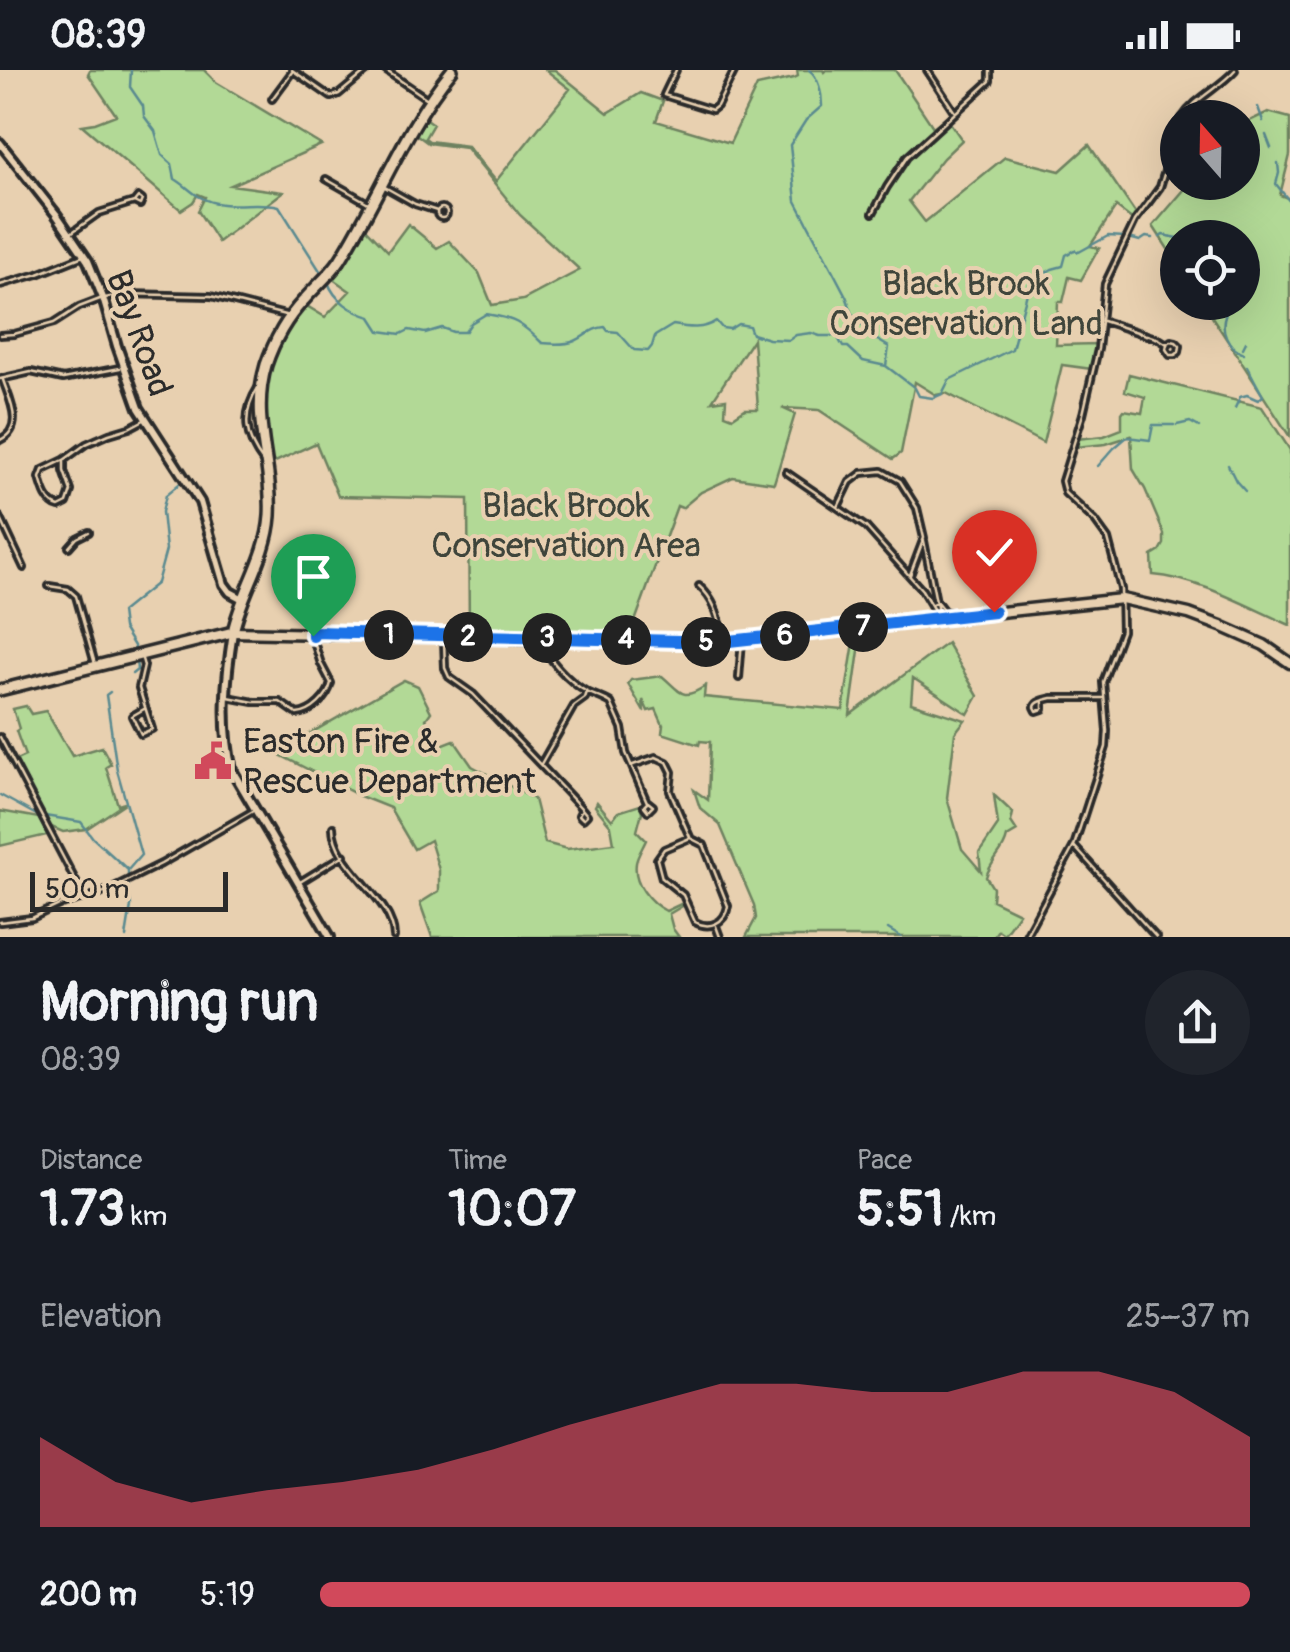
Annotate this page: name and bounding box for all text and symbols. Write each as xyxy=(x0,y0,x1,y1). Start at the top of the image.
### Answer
text: 08:39 xyxy=(50,11,146,59)
north arrow xyxy=(1160,100,1260,200)
map controls xyxy=(1160,100,1260,320)
button: locate xyxy=(1160,220,1260,320)
park label: Black Brook Conservation Land xyxy=(829,262,1103,346)
street label: Bay Road xyxy=(96,264,182,402)
park label: Black Brook Conservation Area xyxy=(431,484,701,568)
pin xyxy=(952,510,1037,613)
icon: check xyxy=(967,525,1022,580)
pin xyxy=(271,534,356,637)
icon: arrive xyxy=(286,549,341,604)
pin: 7 xyxy=(838,602,888,652)
text: 7 xyxy=(856,609,870,644)
pin: 1 xyxy=(364,610,414,660)
pin: 6 xyxy=(760,611,810,661)
pin: 2 xyxy=(443,612,493,662)
pin: 3 xyxy=(522,613,572,663)
pin: 4 xyxy=(601,615,651,665)
text: 1 xyxy=(384,617,394,652)
pin: 5 xyxy=(681,617,731,667)
text: 6 xyxy=(777,618,793,653)
text: 2 xyxy=(460,619,476,654)
text: 3 xyxy=(539,620,555,655)
text: 4 xyxy=(618,622,634,657)
text: 5 xyxy=(698,624,714,659)
place label: Easton Fire & Rescue Department xyxy=(243,720,537,804)
public building icon: Easton Fire & Rescue Department xyxy=(192,740,234,782)
scale bar xyxy=(30,867,228,911)
text: 500 m xyxy=(45,872,129,907)
text: Morning run xyxy=(40,968,318,1037)
button: share xyxy=(1145,970,1250,1075)
text: 08:39 xyxy=(40,1040,121,1080)
text: Distance xyxy=(40,1143,142,1178)
text: Time xyxy=(448,1143,507,1178)
text: Pace xyxy=(857,1143,912,1178)
text: 1.73 xyxy=(40,1178,125,1241)
text: 10:07 xyxy=(448,1178,576,1241)
text: 5:51 xyxy=(857,1178,944,1241)
text: km xyxy=(125,1199,167,1234)
text: /km xyxy=(944,1199,996,1234)
text: Elevation xyxy=(40,1297,162,1337)
text: 25–37 m xyxy=(1126,1297,1250,1337)
text: 200 m xyxy=(40,1575,137,1615)
text: 5:19 xyxy=(200,1575,255,1615)

